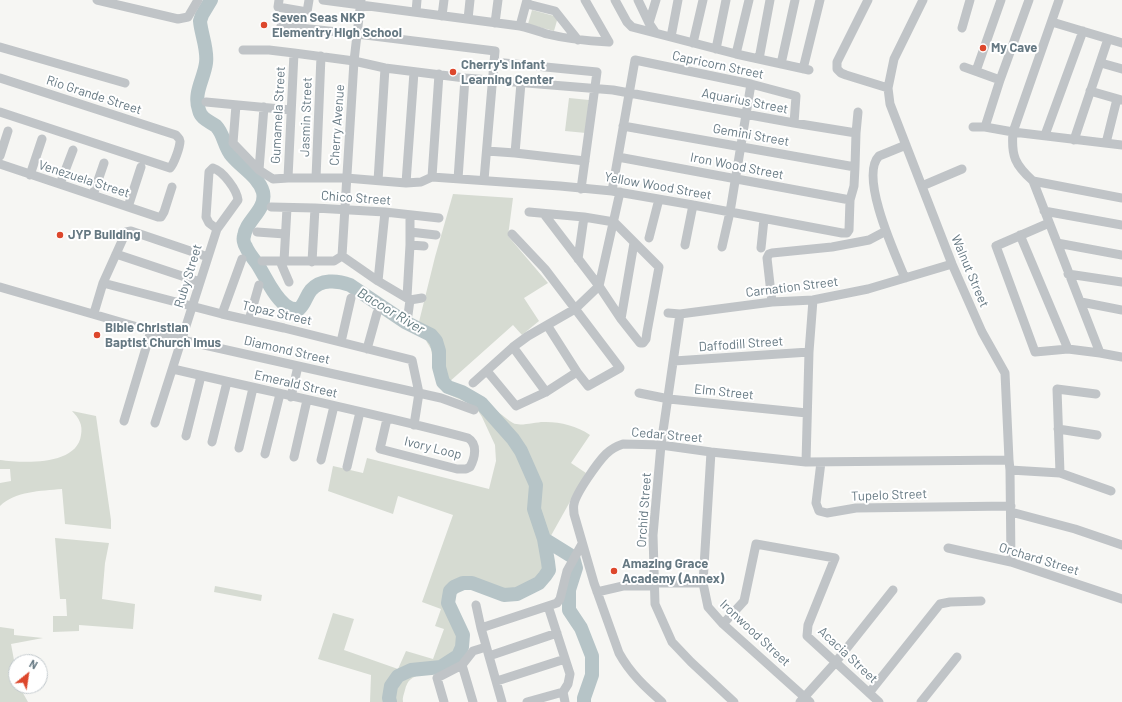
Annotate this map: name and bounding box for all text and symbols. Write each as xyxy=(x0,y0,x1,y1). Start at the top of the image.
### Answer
place label: Seven Seas NKP Elementry High School xyxy=(272,10,402,41)
marker: Seven Seas NKP Elementry High School xyxy=(259,20,269,30)
place label: My Cave xyxy=(991,40,1037,56)
marker: My Cave xyxy=(978,43,988,53)
street label: Capricorn Street xyxy=(671,48,765,82)
place label: Cherry's Infant Learning Center xyxy=(461,57,554,88)
street label: Gumamela Street xyxy=(268,66,288,164)
marker: Cherry's Infant Learning Center xyxy=(448,67,458,77)
street label: Rio Grande Street xyxy=(44,72,144,118)
street label: Jasmin Street xyxy=(297,77,315,157)
street label: Cherry Avenue xyxy=(326,84,348,166)
street label: Aquarius Street xyxy=(700,85,790,117)
street label: Gemini Street xyxy=(712,121,790,149)
street label: Iron Wood Street xyxy=(689,149,785,183)
street label: Venezuela Street xyxy=(36,157,132,201)
street label: Yellow Wood Street xyxy=(603,169,713,203)
street label: Chico Street xyxy=(320,188,392,208)
place label: JYP Building xyxy=(68,227,140,243)
marker: JYP Building xyxy=(55,230,65,240)
street label: Walnut Street xyxy=(948,232,992,310)
street label: Ruby Street xyxy=(171,242,205,310)
street label: Carnation Street xyxy=(745,274,839,300)
water label: Bacoor River xyxy=(354,284,428,338)
street label: Topaz Street xyxy=(241,297,313,329)
place label: Bible Christian Baptist Church Imus xyxy=(105,320,221,351)
marker: Bible Christian Baptist Church Imus xyxy=(92,330,102,340)
street label: Diamond Street xyxy=(242,333,332,367)
street label: Daffodill Street xyxy=(698,333,784,355)
street label: Emerald Street xyxy=(253,367,339,401)
street label: Elm Street xyxy=(694,381,754,403)
street label: Cedar Street xyxy=(631,424,703,446)
street label: Ivory Loop xyxy=(403,433,463,463)
street label: Orchid Street xyxy=(634,472,654,548)
street label: Tupelo Street xyxy=(851,486,927,504)
street label: Orchard Street xyxy=(997,539,1081,579)
place label: Amazing Grace Academy (Annex) xyxy=(622,556,724,587)
marker: Amazing Grace Academy (Annex) xyxy=(609,566,619,576)
street label: Ironwood Street xyxy=(717,596,793,670)
street label: Acacia Street xyxy=(815,623,881,687)
north arrow xyxy=(8,654,48,694)
text: N xyxy=(27,657,40,671)

